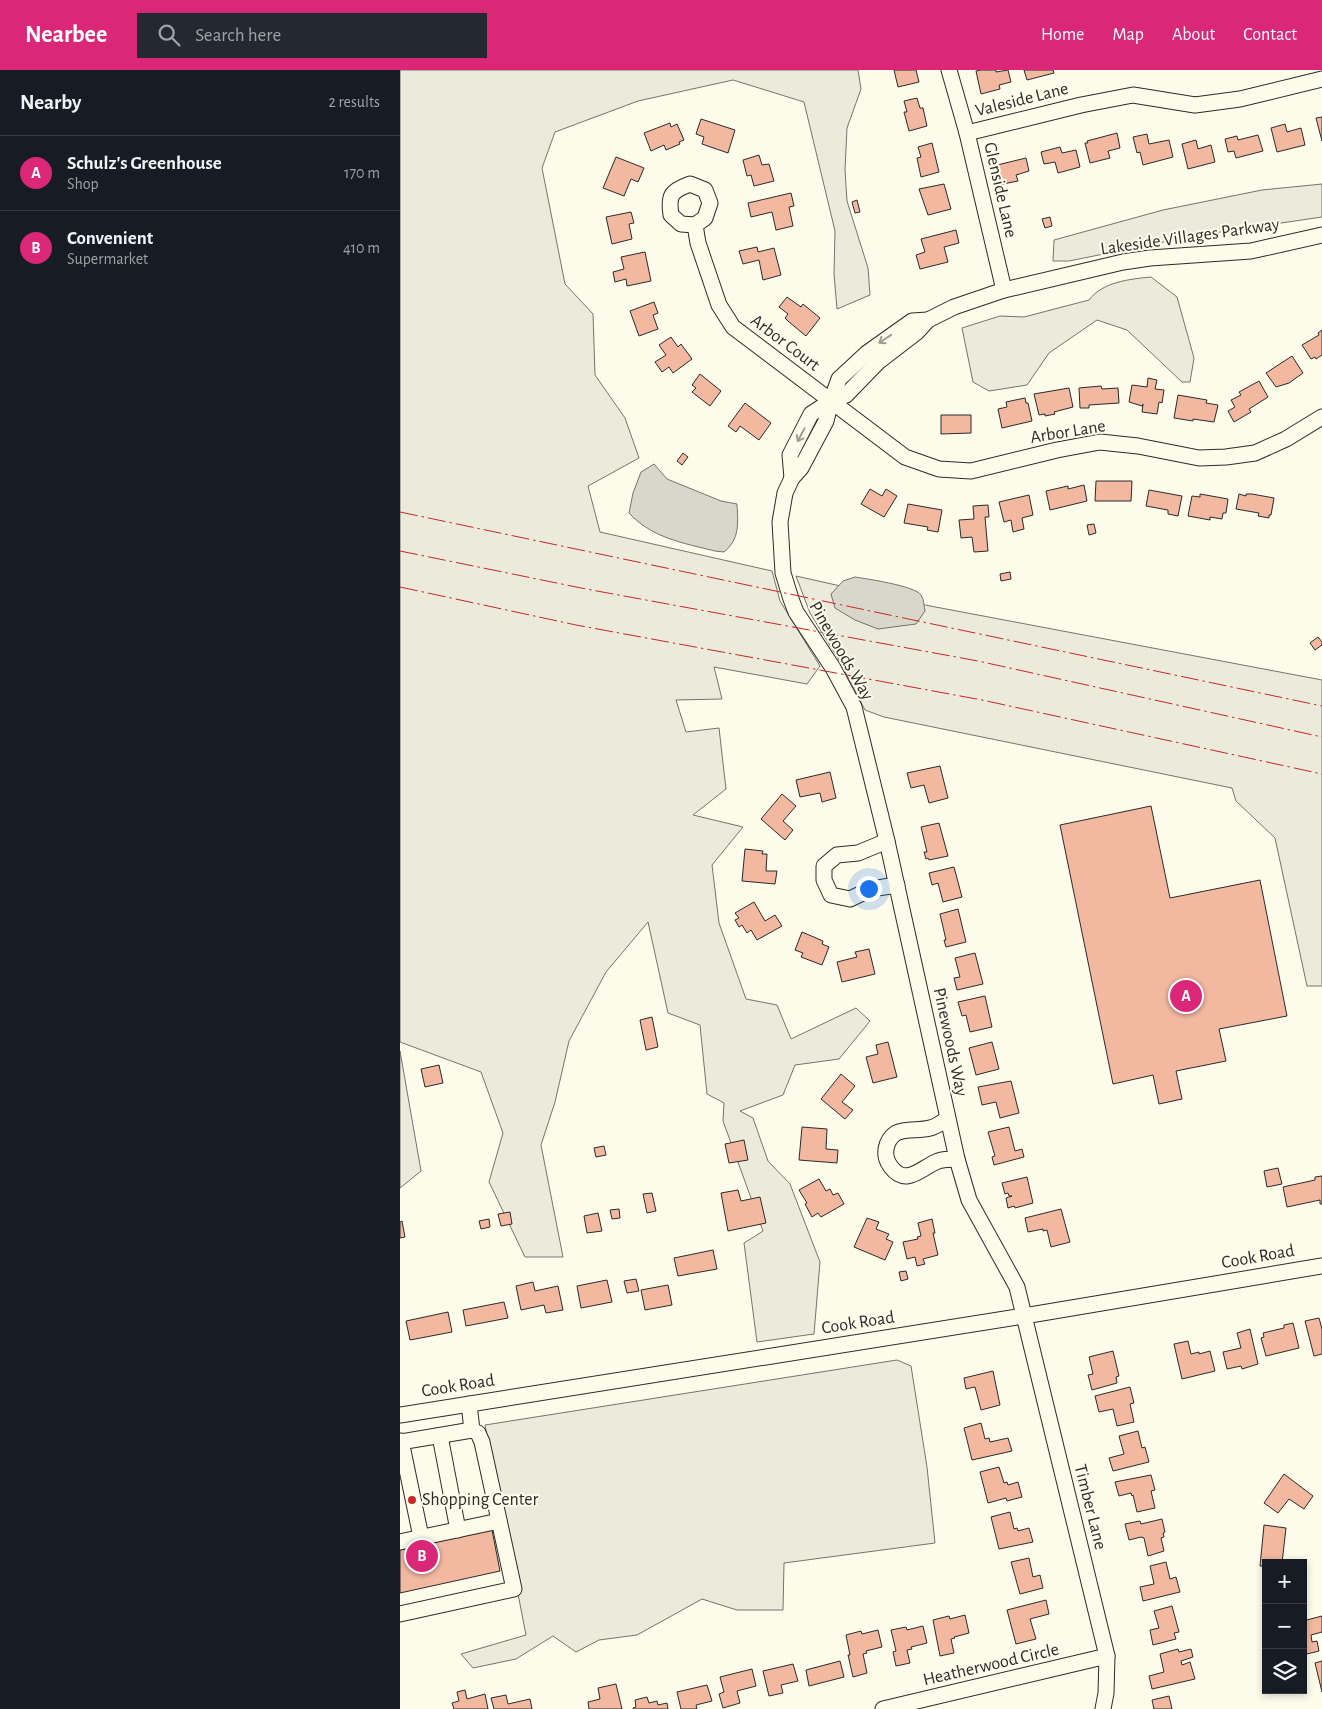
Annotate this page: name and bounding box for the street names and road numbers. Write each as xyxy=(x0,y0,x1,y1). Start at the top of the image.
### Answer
street label: Valeside Lane xyxy=(974,80,1070,120)
street label: Glenside Lane xyxy=(980,140,1020,240)
street label: Lakeside Villages Parkway xyxy=(1099,215,1281,258)
street label: Arbor Court xyxy=(747,311,823,375)
street label: Arbor Lane xyxy=(1029,417,1107,447)
street label: Pinewoods Way xyxy=(806,599,877,704)
street label: Pinewoods Way xyxy=(930,986,970,1098)
street label: Cook Road xyxy=(1220,1242,1296,1272)
street label: Cook Road xyxy=(820,1308,896,1338)
street label: Cook Road xyxy=(420,1371,496,1401)
street label: Timber Lane xyxy=(1071,1463,1109,1551)
street label: Heatherwood Circle xyxy=(921,1641,1061,1689)

